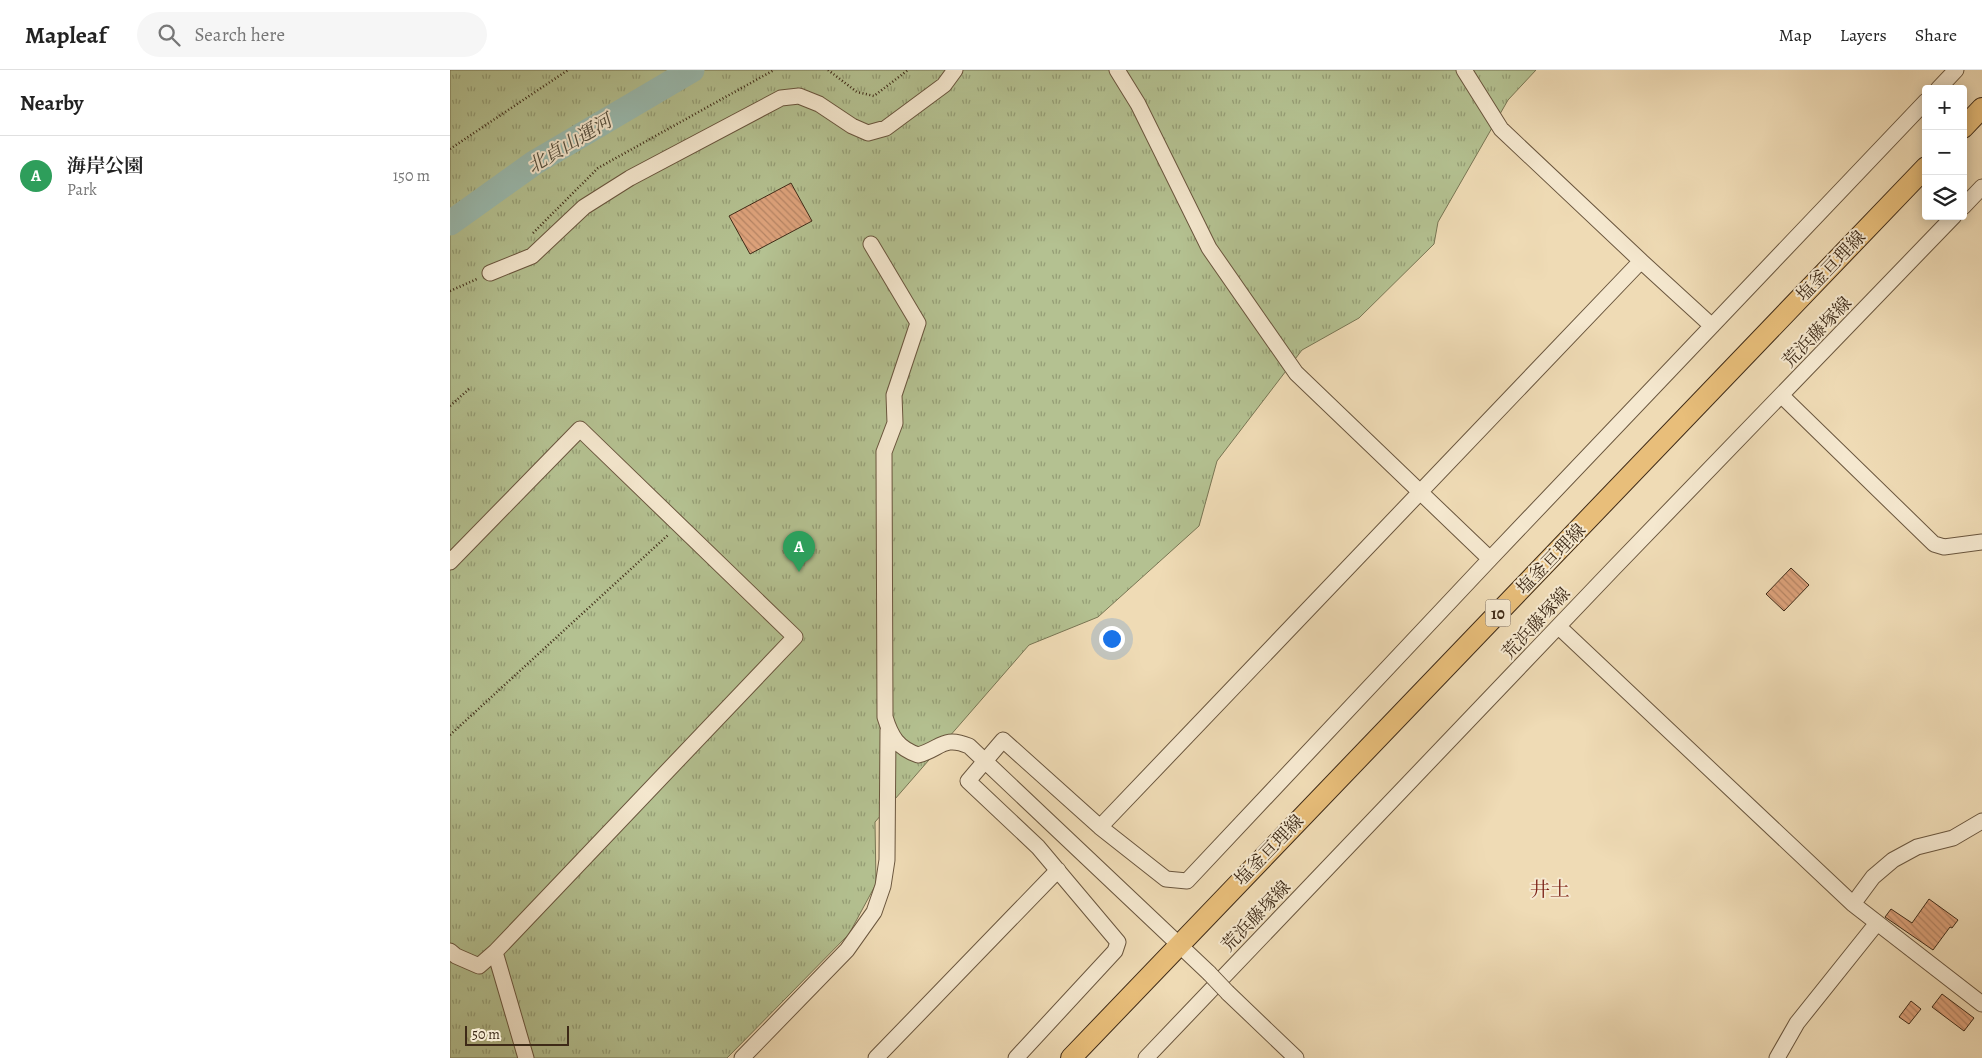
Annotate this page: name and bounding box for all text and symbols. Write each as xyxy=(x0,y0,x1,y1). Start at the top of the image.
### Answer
search box xyxy=(137,12,487,57)
text: Mapleaf xyxy=(25,19,107,51)
icon: search xyxy=(155,21,183,49)
text: Search here xyxy=(195,22,285,48)
text: Map xyxy=(1779,23,1812,47)
text: Layers xyxy=(1840,23,1887,47)
text: Share xyxy=(1915,23,1957,47)
map controls xyxy=(1922,85,1967,220)
button: + xyxy=(1922,85,1967,130)
text: Nearby xyxy=(20,89,83,117)
water label: 北貞山運河 xyxy=(522,107,619,179)
button: − xyxy=(1922,130,1967,175)
text: 海岸公園 xyxy=(67,153,143,179)
text: A xyxy=(31,165,41,187)
text: 150 m xyxy=(393,165,430,187)
button: layers xyxy=(1922,175,1967,220)
text: Park xyxy=(67,179,97,201)
street label: 塩釜亘理線 xyxy=(1791,225,1871,307)
street label: 荒浜藤塚線 xyxy=(1777,291,1857,373)
street label: 塩釜亘理線 xyxy=(1511,518,1591,600)
pin: A xyxy=(783,531,815,572)
street label: 荒浜藤塚線 xyxy=(1497,582,1575,664)
road number: 10 xyxy=(1486,600,1510,626)
your location xyxy=(1099,626,1125,652)
street label: 塩釜亘理線 xyxy=(1229,809,1309,891)
street label: 荒浜藤塚線 xyxy=(1216,875,1296,957)
district label: 井土 xyxy=(1530,876,1570,903)
scale bar xyxy=(465,1023,569,1046)
text: 50 m xyxy=(472,1025,500,1044)

